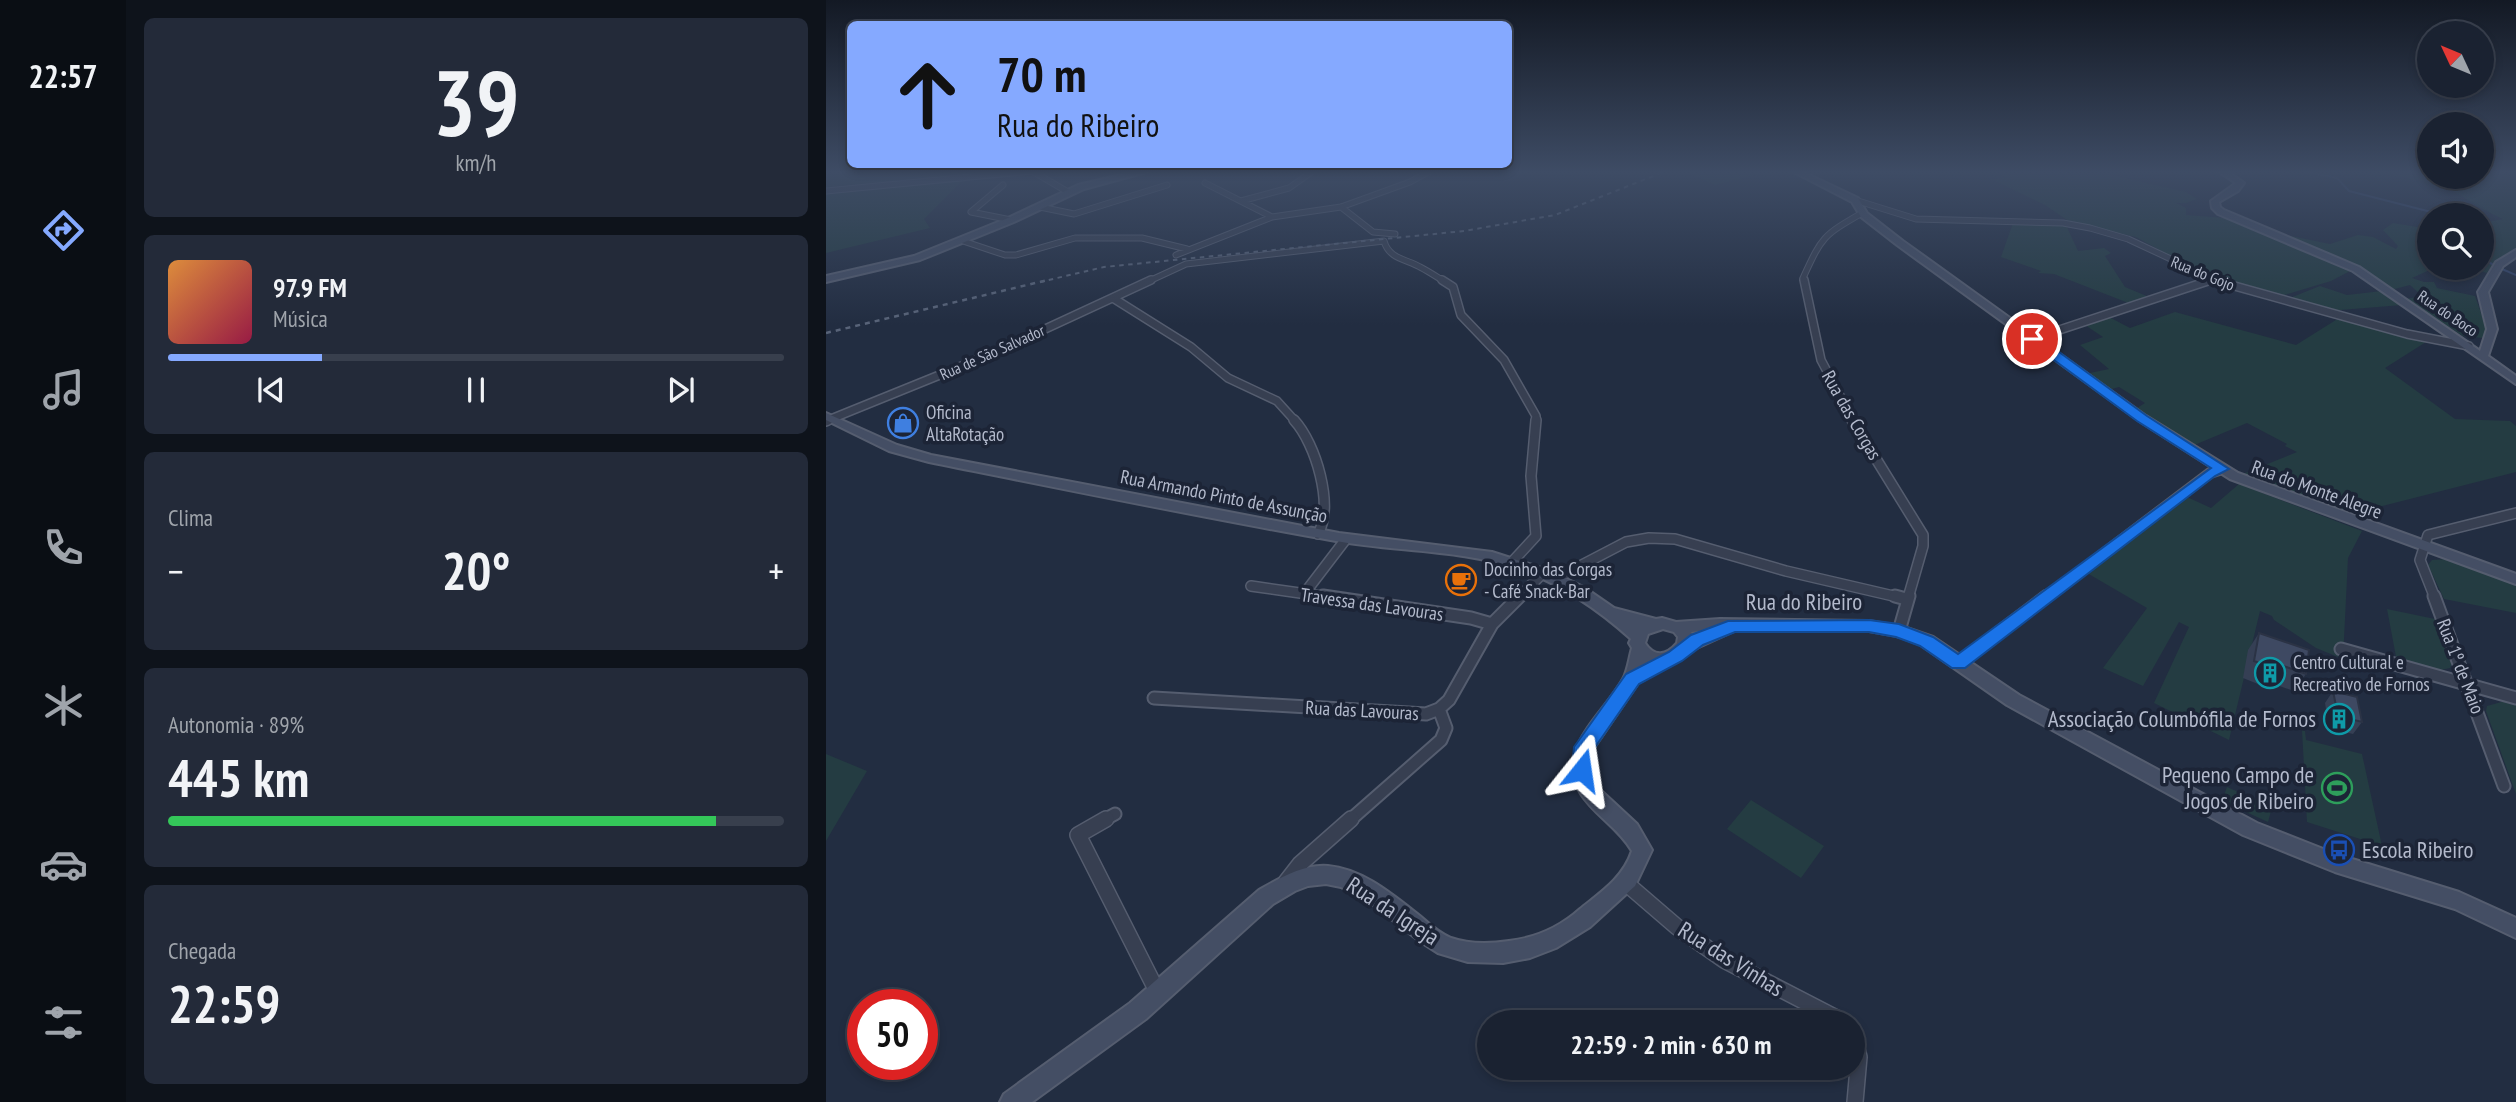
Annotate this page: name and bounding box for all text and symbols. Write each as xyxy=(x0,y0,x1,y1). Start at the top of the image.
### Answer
north arrow xyxy=(2417,21,2494,98)
map controls xyxy=(2417,21,2494,280)
text: 70 m xyxy=(997,42,1086,106)
text: 39 xyxy=(433,43,520,161)
icon: ahead xyxy=(882,49,973,140)
text: 22:57 xyxy=(28,55,98,97)
text: Rua do Ribeiro xyxy=(997,104,1159,146)
button: sound xyxy=(2417,112,2494,189)
text: km/h xyxy=(456,148,496,177)
button: search xyxy=(2417,203,2494,280)
icon: directions xyxy=(39,206,88,255)
street label: Rua do Gojo xyxy=(2168,251,2238,295)
text: 97.9 FM xyxy=(273,271,347,304)
street label: Rua do Boco xyxy=(2414,286,2482,340)
text: Música xyxy=(273,304,328,333)
pin xyxy=(2002,309,2062,369)
street label: Rua de São Salvador xyxy=(936,320,1048,384)
icon: arrive xyxy=(2013,320,2051,358)
icon: music xyxy=(39,365,88,414)
street label: Rua das Corgas xyxy=(1817,366,1887,464)
icon: previous xyxy=(252,371,290,409)
icon: pause xyxy=(457,371,495,409)
icon: next xyxy=(662,371,700,409)
place label: Oficina AltaRotação xyxy=(926,400,1004,446)
shop icon: Oficina AltaRotação xyxy=(886,406,920,440)
street label: Rua do Monte Alegre xyxy=(2249,454,2386,524)
street label: Rua Armando Pinto de Assunção xyxy=(1118,464,1330,528)
text: Clima xyxy=(168,503,213,532)
icon: phone xyxy=(39,523,88,572)
text: 20° xyxy=(442,537,510,604)
text: − xyxy=(168,546,184,595)
text: + xyxy=(768,546,784,595)
place label: Docinho das Corgas - Café Snack-Bar xyxy=(1484,557,1612,603)
cafe icon: Docinho das Corgas - Café Snack-Bar xyxy=(1444,563,1478,597)
street label: Travessa das Lavouras xyxy=(1299,582,1445,626)
street label: Rua do Ribeiro xyxy=(1746,587,1862,616)
street label: Rua 1º de Maio xyxy=(2432,615,2490,717)
place label: Centro Cultural e Recreativo de Fornos xyxy=(2293,650,2430,696)
building icon: Centro Cultural e Recreativo de Fornos xyxy=(2253,656,2287,690)
icon: climate xyxy=(39,681,88,730)
street label: Rua das Lavouras xyxy=(1305,695,1419,725)
building icon: Associação Columbófila de Fornos xyxy=(2322,702,2356,736)
place label: Associação Columbófila de Fornos xyxy=(2048,704,2316,733)
text: Autonomia · 89% xyxy=(168,710,304,739)
position arrow xyxy=(1545,733,1619,807)
text: 445 km xyxy=(168,744,309,811)
place label: Pequeno Campo de Jogos de Ribeiro xyxy=(2162,760,2314,815)
sports icon: Pequeno Campo de Jogos de Ribeiro xyxy=(2320,771,2354,805)
bus stop icon: Escola Ribeiro xyxy=(2322,833,2356,867)
place label: Escola Ribeiro xyxy=(2362,835,2474,864)
icon: car xyxy=(39,840,88,889)
street label: Rua da Igreja xyxy=(1342,870,1445,951)
street label: Rua das Vinhas xyxy=(1673,915,1790,1003)
text: Chegada xyxy=(168,936,236,965)
text: 22:59 xyxy=(168,970,280,1037)
speed limit sign: 50 xyxy=(847,989,938,1080)
icon: filters xyxy=(39,998,88,1047)
text: 22:59 · 2 min · 630 m xyxy=(1571,1028,1771,1061)

